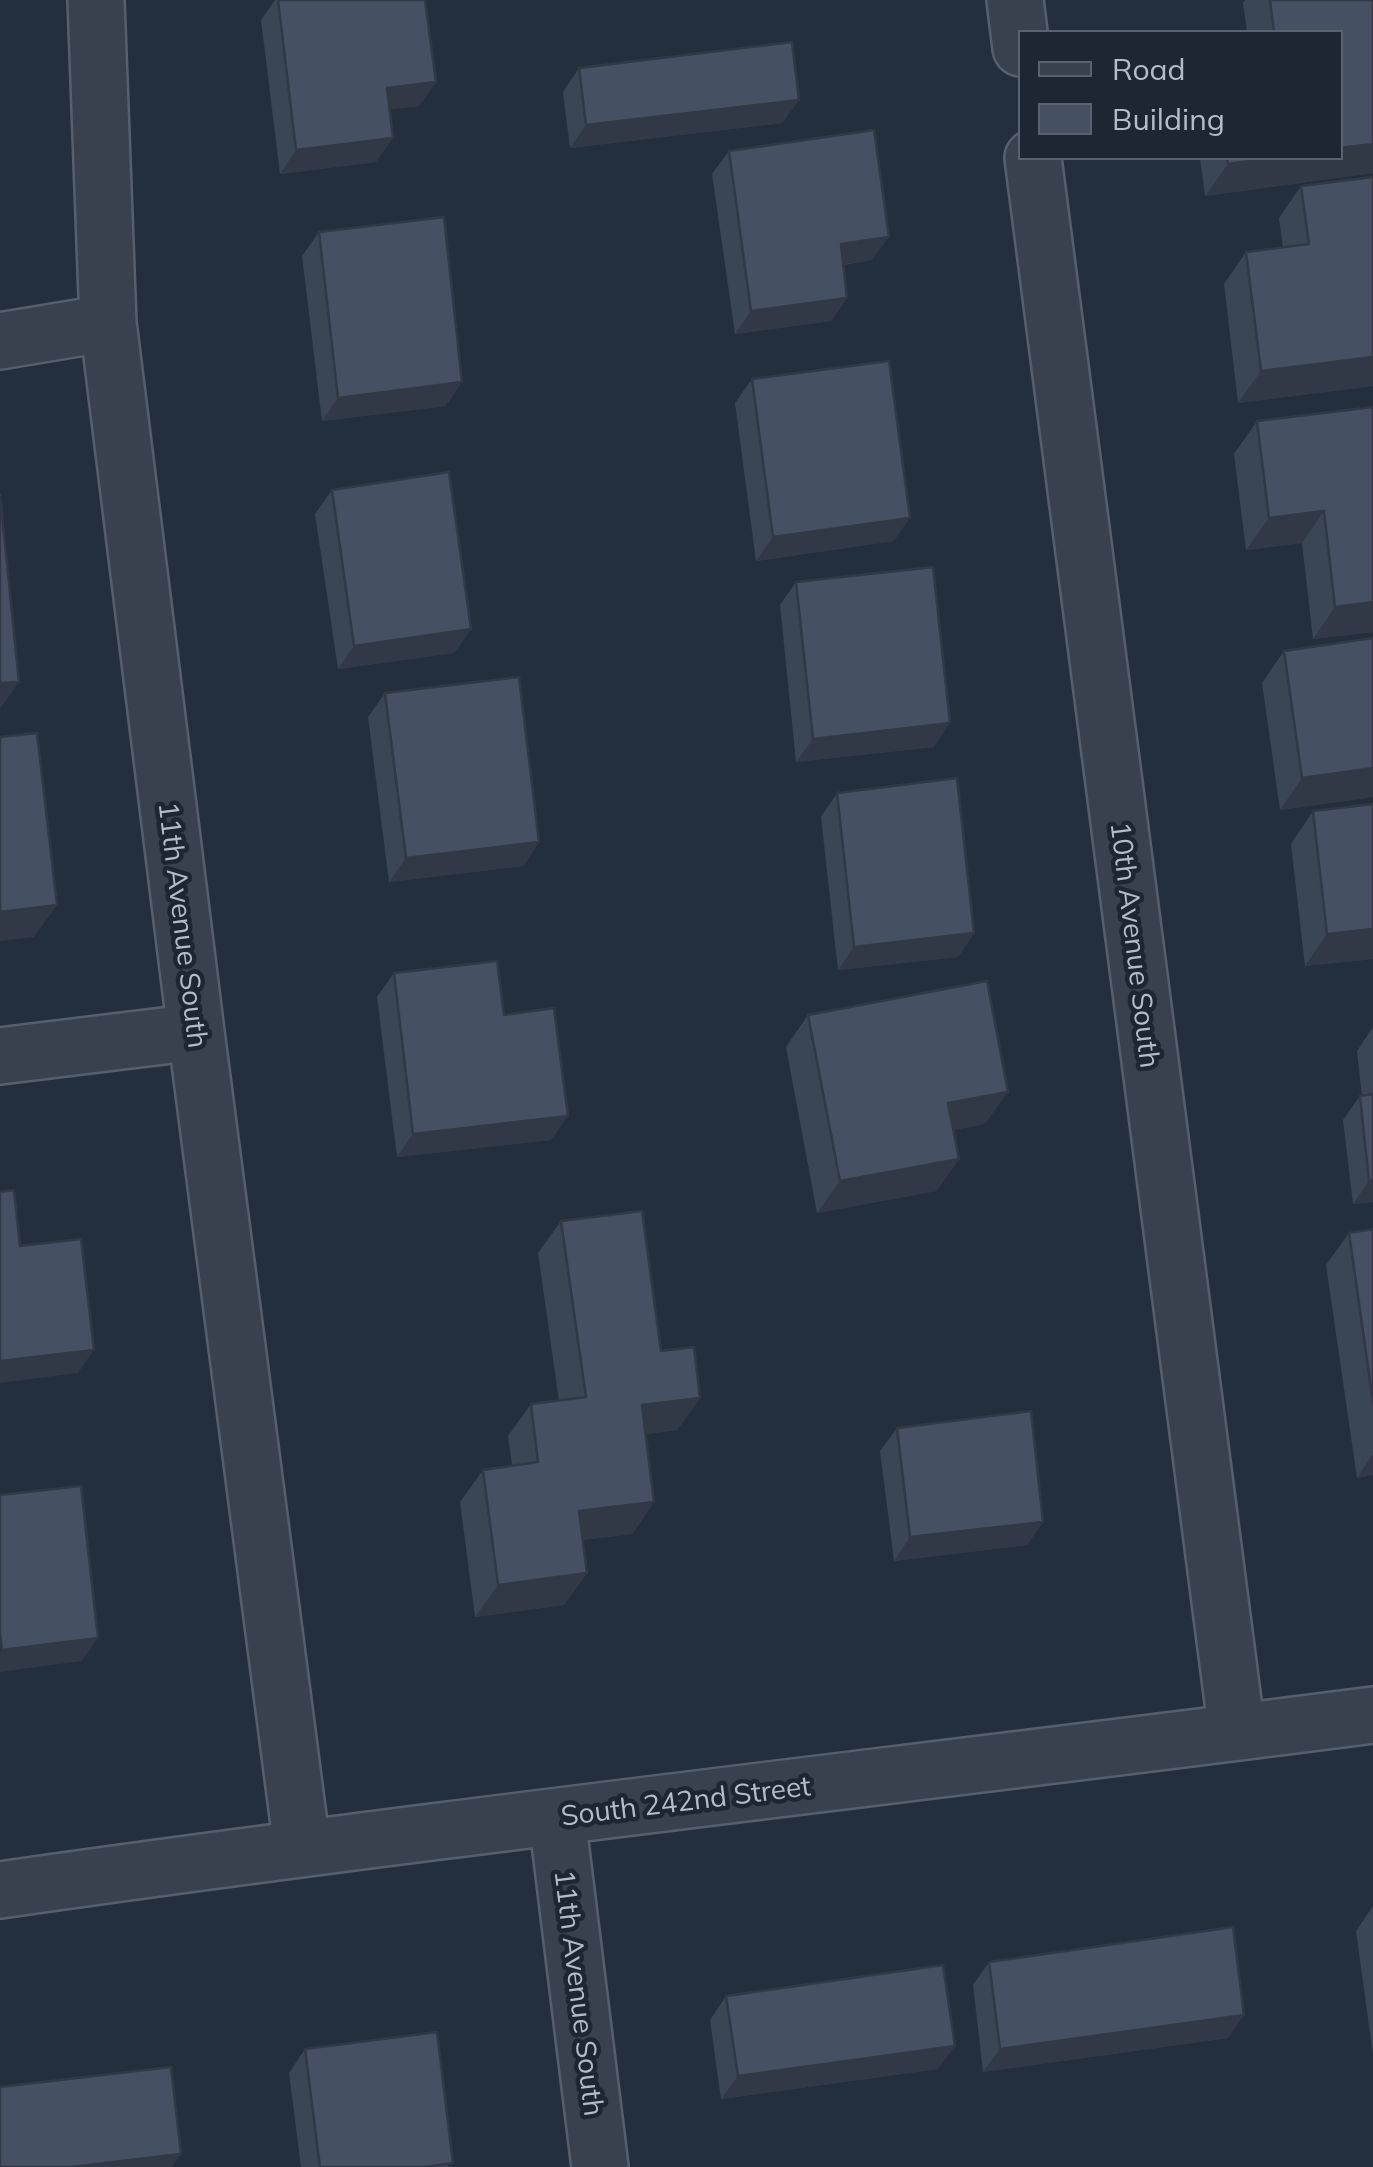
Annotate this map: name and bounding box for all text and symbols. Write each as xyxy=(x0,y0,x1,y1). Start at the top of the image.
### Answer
legend xyxy=(1018,30,1343,160)
text: Road xyxy=(1112,50,1186,88)
text: Building xyxy=(1112,100,1225,138)
street label: 11th Avenue South xyxy=(150,800,214,1050)
street label: 10th Avenue South xyxy=(1102,820,1166,1070)
street label: South 242nd Street xyxy=(559,1770,813,1834)
street label: 11th Avenue South xyxy=(546,1868,610,2118)

